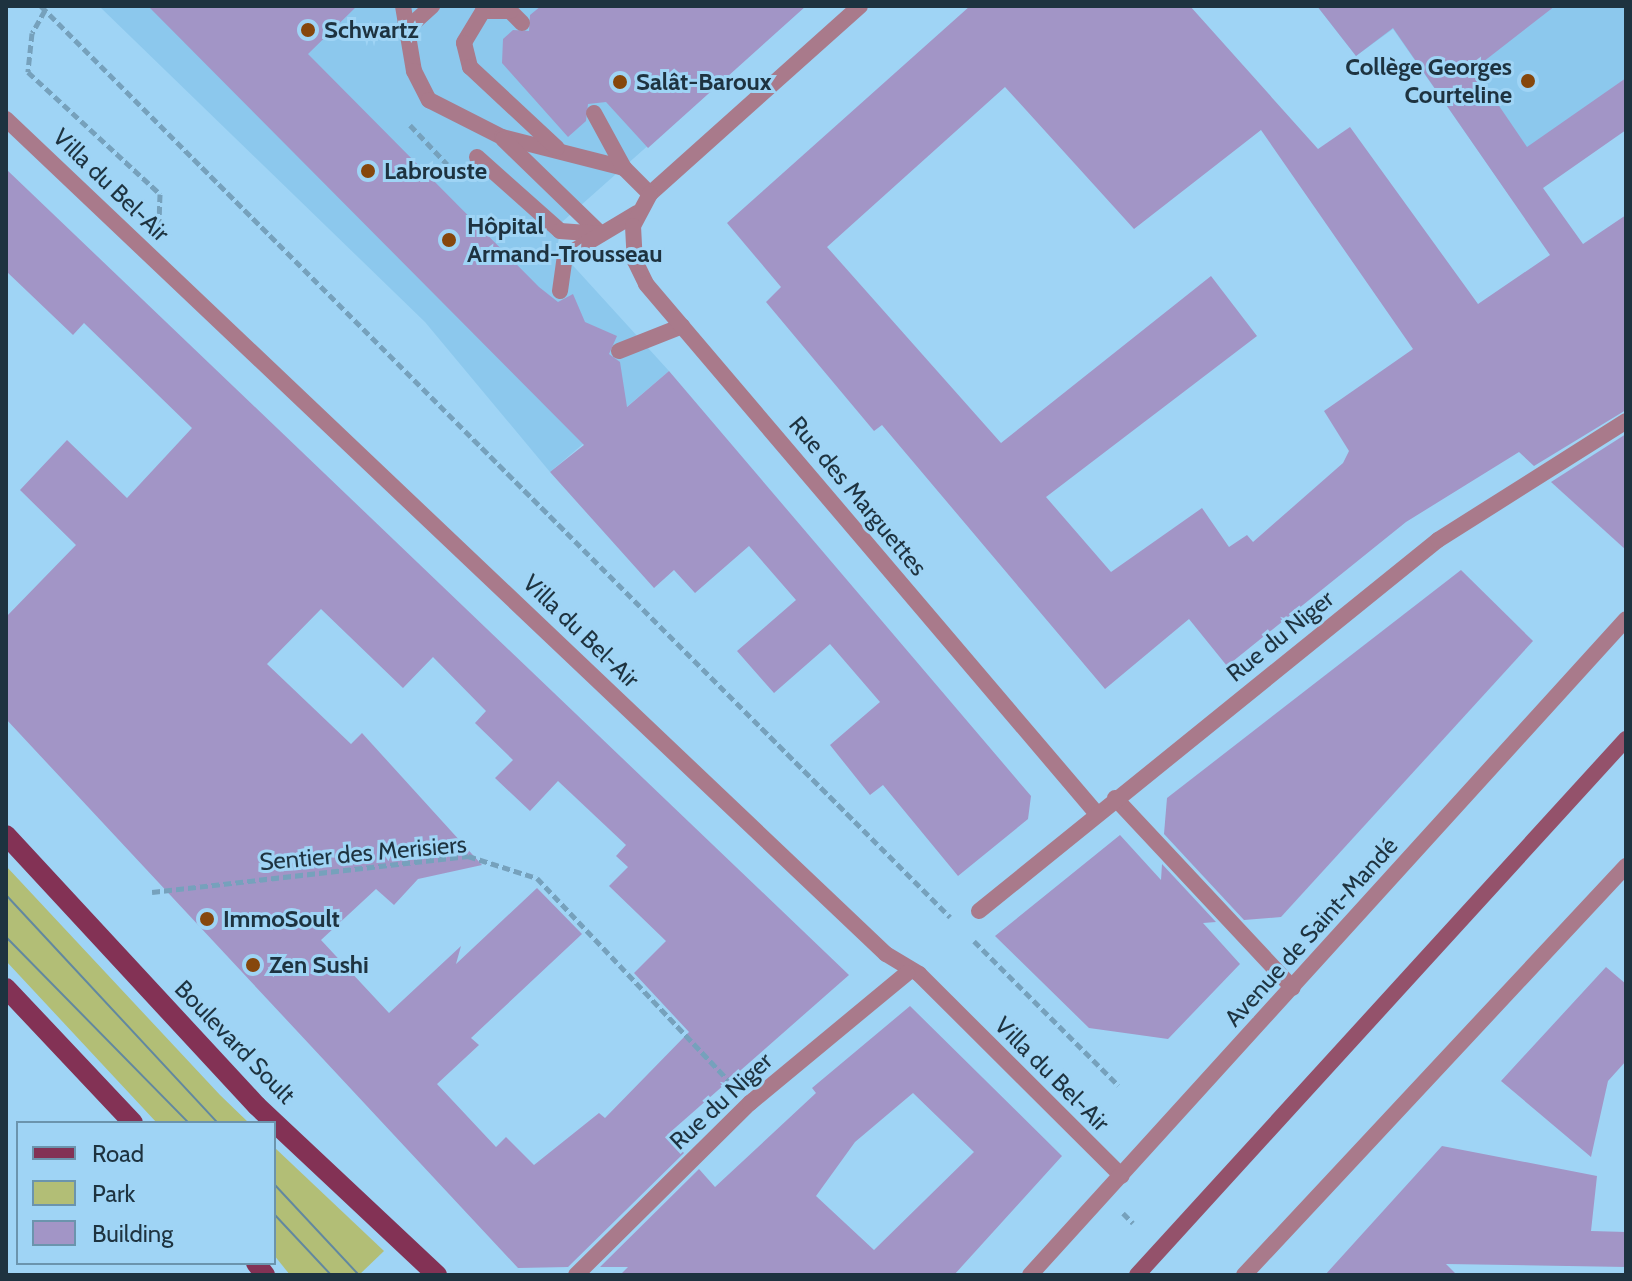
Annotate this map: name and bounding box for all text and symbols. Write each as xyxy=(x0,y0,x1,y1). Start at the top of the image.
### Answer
place label: Schwartz xyxy=(324,16,419,44)
marker: Schwartz xyxy=(299,21,317,39)
place label: Collège Georges Courteline xyxy=(1345,53,1512,109)
place label: Salât-Baroux xyxy=(636,68,772,96)
marker: Collège Georges Courteline xyxy=(1519,72,1537,90)
marker: Salât-Baroux xyxy=(611,73,629,91)
street label: Villa du Bel-Air xyxy=(47,122,175,248)
place label: Labrouste xyxy=(384,157,487,185)
marker: Labrouste xyxy=(359,162,377,180)
place label: Hôpital Armand-Trousseau xyxy=(467,212,663,268)
marker: Hôpital Armand-Trousseau xyxy=(438,229,460,251)
street label: Rue des Marguettes xyxy=(783,411,933,581)
street label: Villa du Bel-Air xyxy=(517,568,645,694)
street label: Rue du Niger xyxy=(1221,584,1339,688)
street label: Sentier des Merisiers xyxy=(258,830,468,876)
street label: Avenue de Saint-Mandé xyxy=(1218,832,1404,1032)
place label: ImmoSoult xyxy=(223,905,340,933)
marker: ImmoSoult xyxy=(198,910,216,928)
place label: Zen Sushi xyxy=(269,951,369,979)
marker: Zen Sushi xyxy=(244,956,262,974)
street label: Boulevard Soult xyxy=(169,974,301,1110)
street label: Villa du Bel-Air xyxy=(989,1011,1115,1137)
street label: Rue du Niger xyxy=(664,1046,778,1156)
legend xyxy=(16,1121,276,1265)
text: Road xyxy=(92,1139,144,1168)
text: Park xyxy=(92,1179,135,1208)
text: Building xyxy=(92,1219,173,1248)

